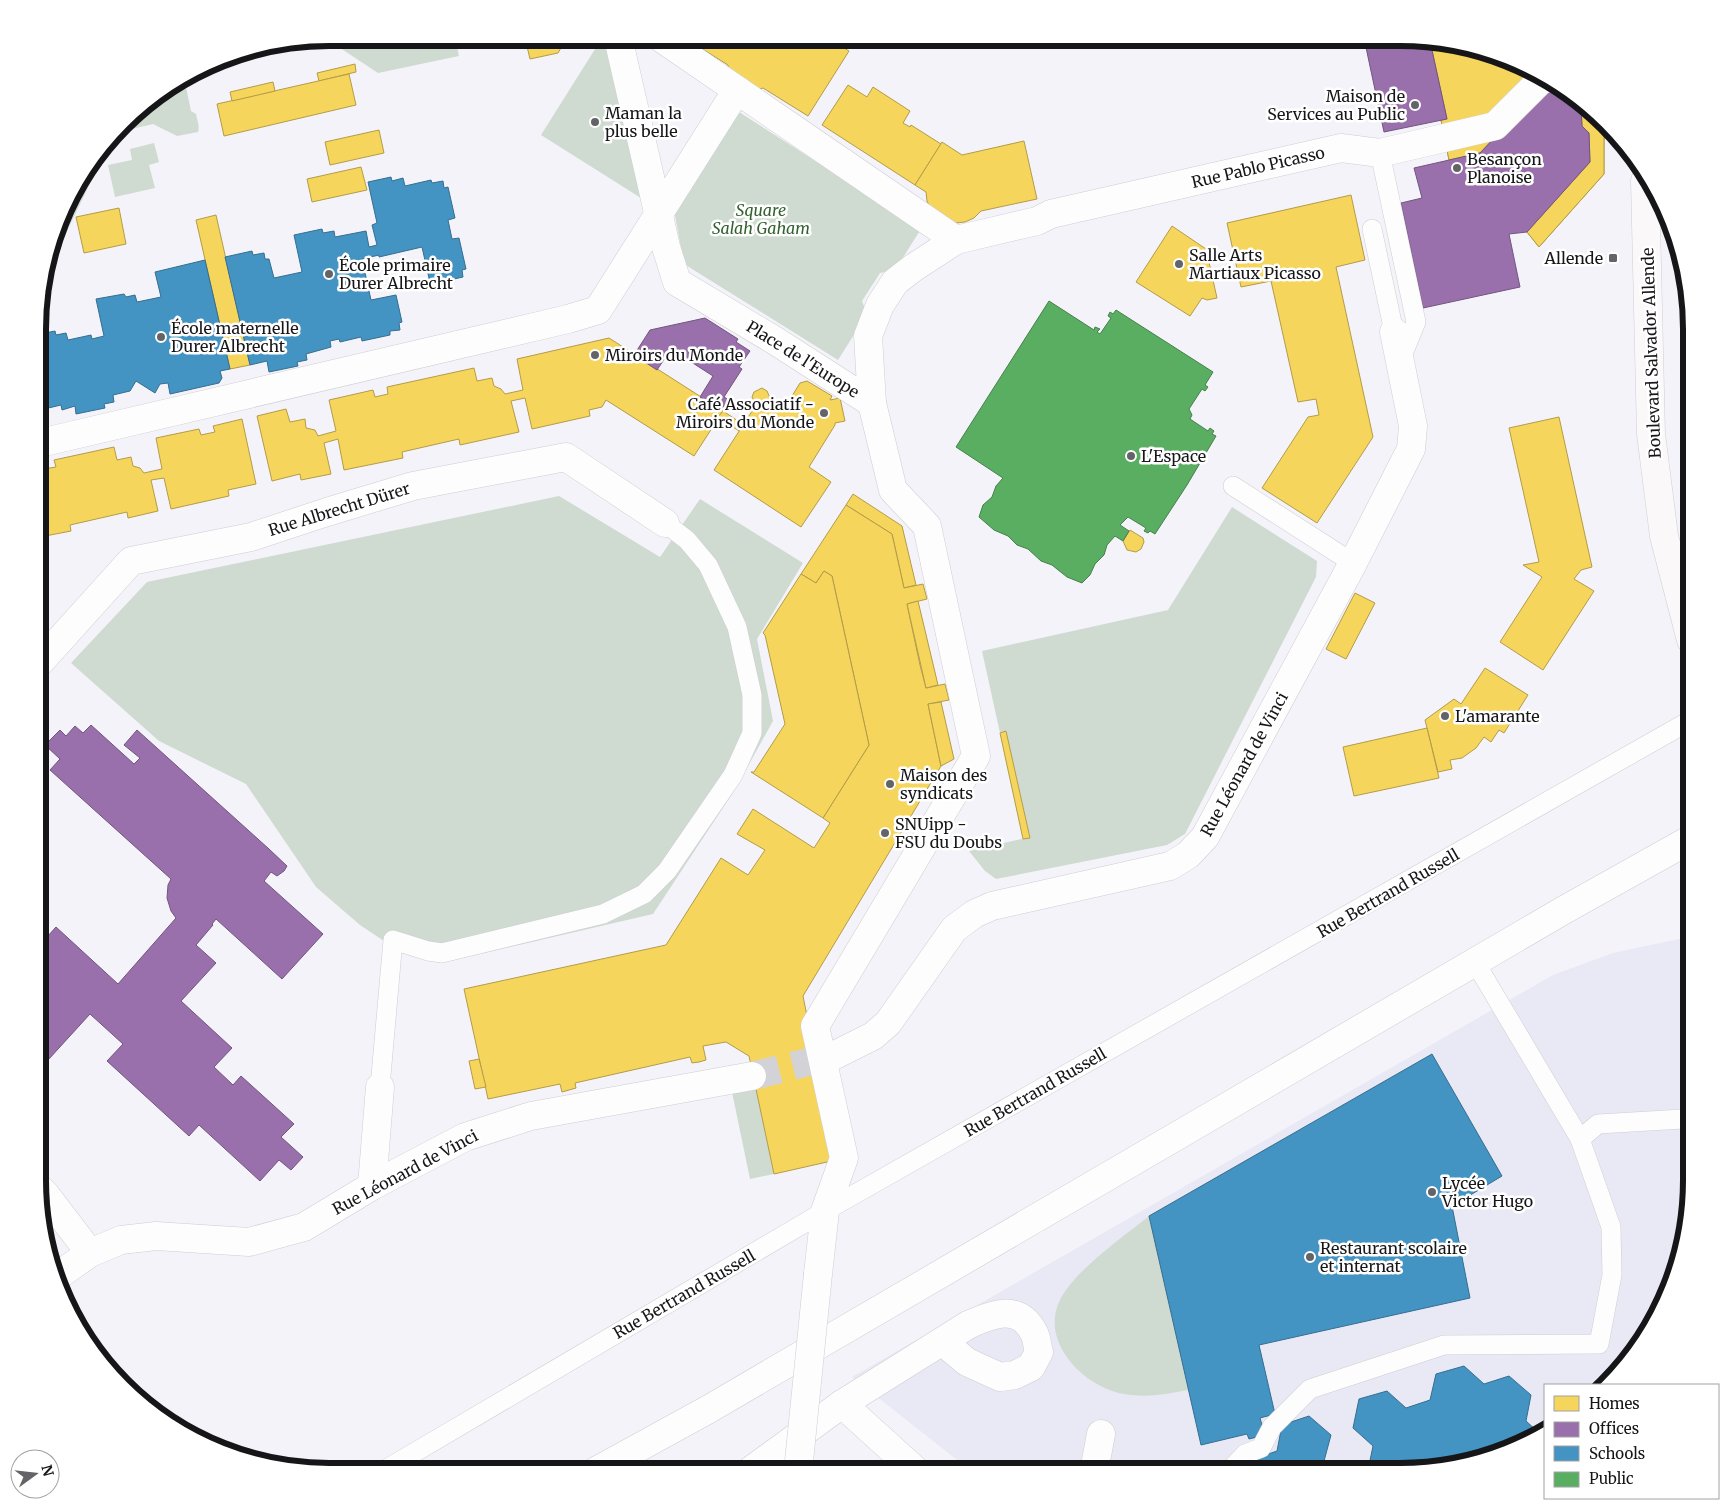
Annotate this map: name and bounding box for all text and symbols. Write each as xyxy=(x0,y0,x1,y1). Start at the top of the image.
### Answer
place label: Maison de Services au Public xyxy=(1267,86,1405,124)
marker: Maison de Services au Public xyxy=(1409,99,1421,111)
place label: Maman la plus belle xyxy=(605,103,682,141)
marker: Maman la plus belle xyxy=(589,116,601,128)
street label: Rue Pablo Picasso xyxy=(1189,142,1327,192)
place label: Besançon Planoise xyxy=(1467,149,1542,187)
marker: Besançon Planoise xyxy=(1451,162,1463,174)
park label: Square Salah Gaham xyxy=(712,200,810,238)
place label: Salle Arts Martiaux Picasso xyxy=(1189,245,1321,283)
street label: Boulevard Salvador Allende xyxy=(1637,247,1665,459)
place label: Allende xyxy=(1543,248,1603,268)
marker: Allende xyxy=(1607,252,1619,264)
place label: École primaire Durer Albrecht xyxy=(339,255,454,293)
marker: Salle Arts Martiaux Picasso xyxy=(1173,258,1185,270)
marker: École primaire Durer Albrecht xyxy=(323,268,335,280)
street label: Place de l'Europe xyxy=(743,316,863,402)
place label: École maternelle Durer Albrecht xyxy=(171,318,299,356)
marker: École maternelle Durer Albrecht xyxy=(155,331,167,343)
place label: Miroirs du Monde xyxy=(605,345,743,365)
marker: Miroirs du Monde xyxy=(589,349,601,361)
place label: Café Associatif - Miroirs du Monde xyxy=(676,394,814,432)
marker: Café Associatif - Miroirs du Monde xyxy=(818,407,830,419)
place label: L'Espace xyxy=(1141,446,1206,466)
marker: L'Espace xyxy=(1125,450,1137,462)
street label: Rue Albrecht Dürer xyxy=(266,478,412,540)
street label: Rue Léonard de Vinci xyxy=(1196,688,1292,840)
place label: L'amarante xyxy=(1455,706,1540,726)
marker: L'amarante xyxy=(1439,710,1451,722)
place label: Maison des syndicats xyxy=(900,765,987,803)
marker: Maison des syndicats xyxy=(884,778,896,790)
place label: SNUipp - FSU du Doubs xyxy=(895,814,1002,852)
marker: SNUipp - FSU du Doubs xyxy=(879,827,891,839)
street label: Rue Bertrand Russell xyxy=(1313,844,1463,942)
street label: Rue Bertrand Russell xyxy=(960,1043,1110,1141)
street label: Rue Léonard de Vinci xyxy=(329,1125,481,1219)
place label: Lycée Victor Hugo xyxy=(1441,1173,1533,1211)
marker: Lycée Victor Hugo xyxy=(1426,1186,1438,1198)
place label: Restaurant scolaire et internat xyxy=(1320,1238,1467,1276)
street label: Rue Bertrand Russell xyxy=(609,1245,759,1343)
marker: Restaurant scolaire et internat xyxy=(1304,1251,1316,1263)
legend xyxy=(1544,1384,1719,1499)
text: Homes xyxy=(1589,1394,1640,1413)
text: Offices xyxy=(1589,1419,1639,1438)
text: Schools xyxy=(1589,1444,1645,1463)
north arrow xyxy=(10,1449,60,1499)
text: N xyxy=(37,1463,58,1478)
text: Public xyxy=(1589,1469,1634,1488)

